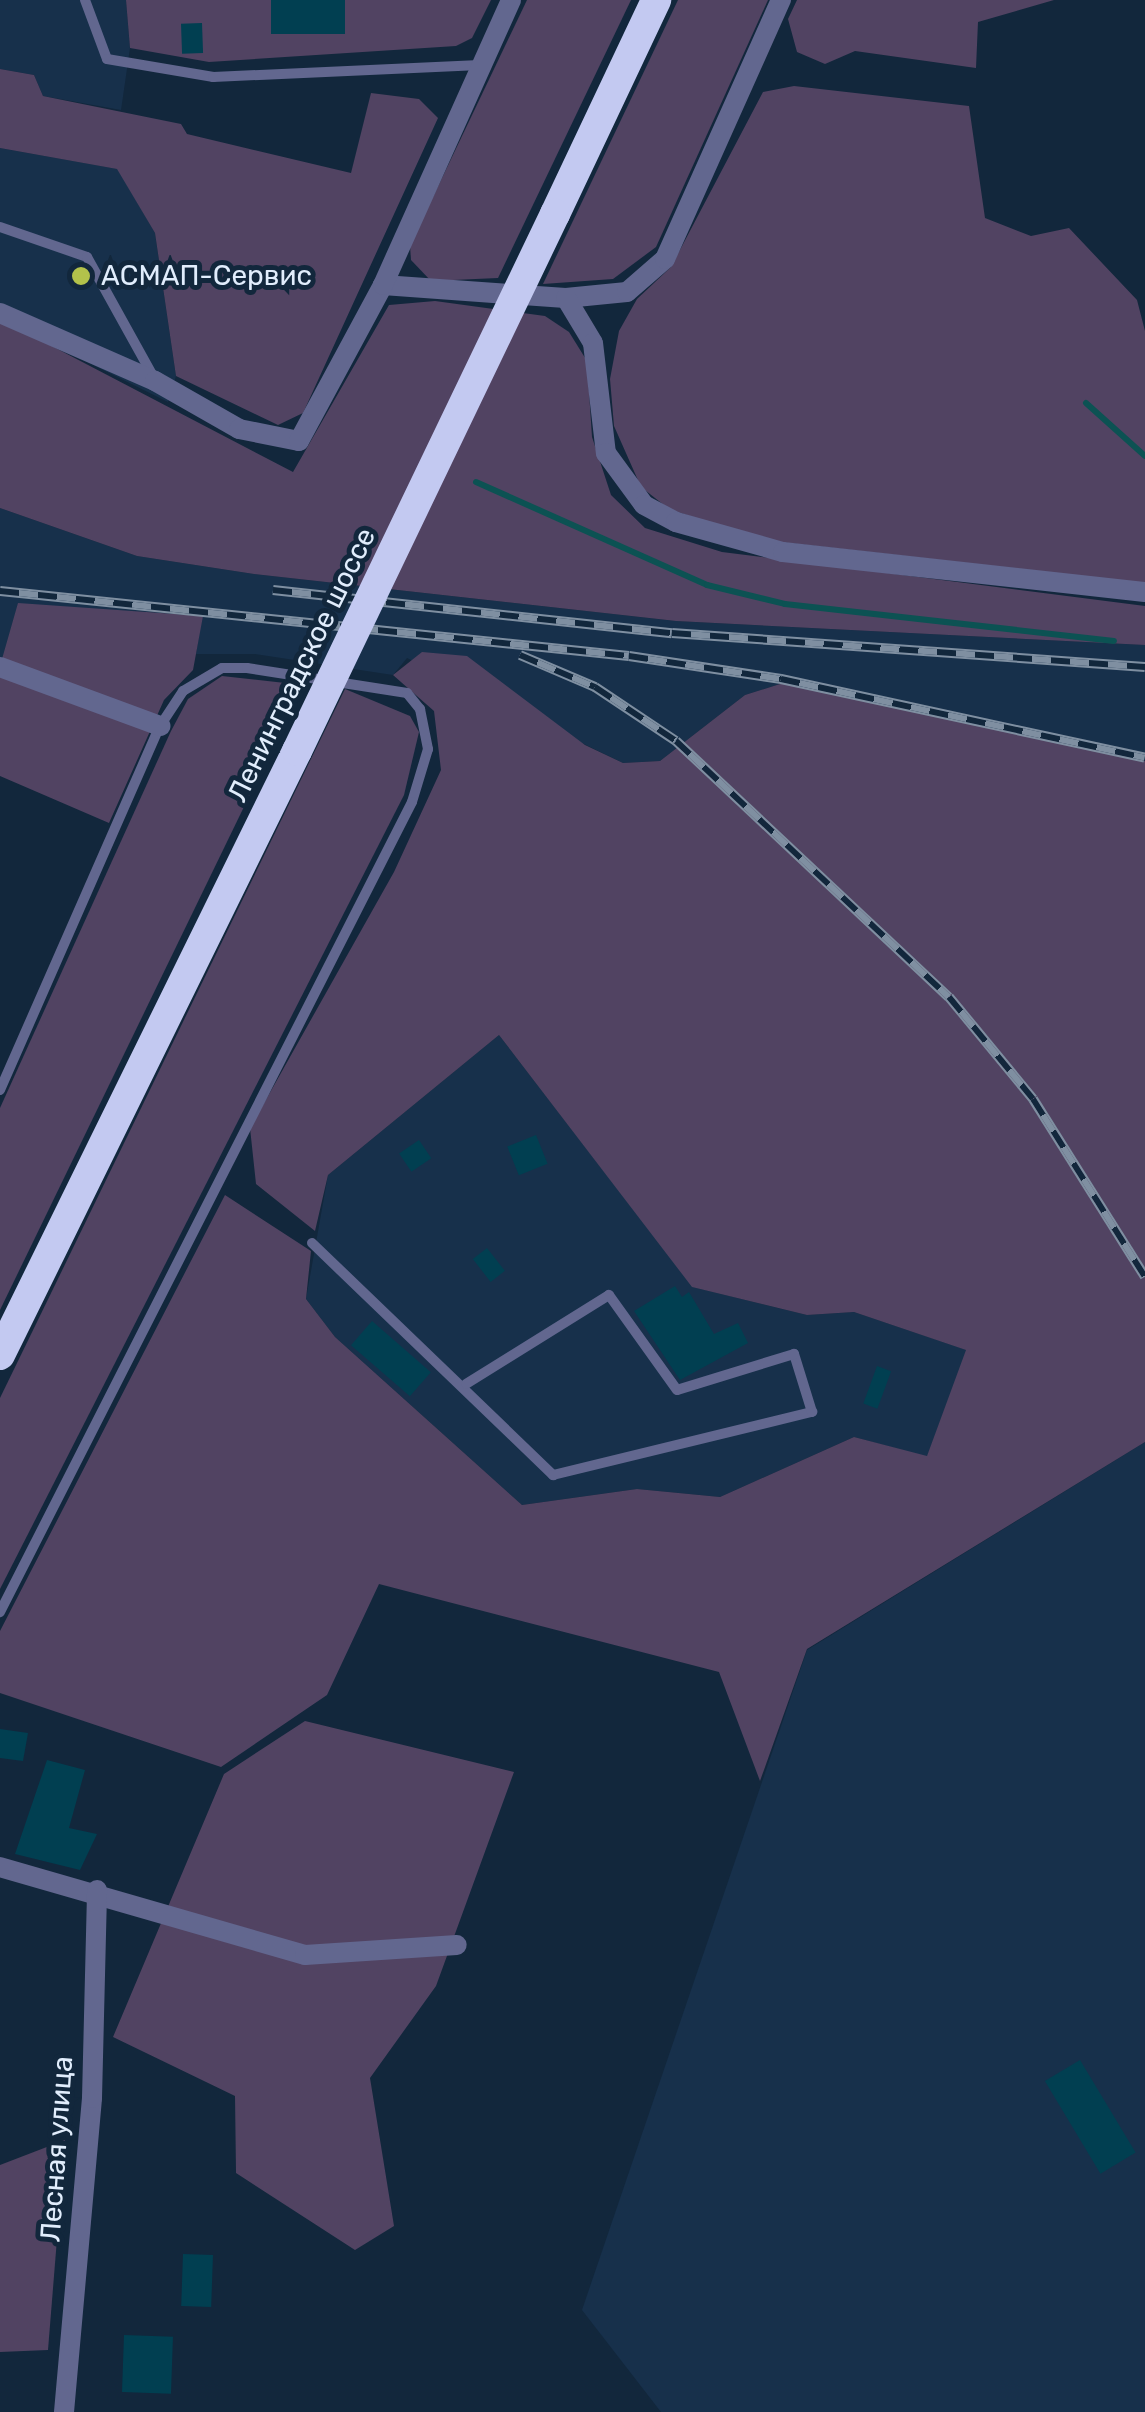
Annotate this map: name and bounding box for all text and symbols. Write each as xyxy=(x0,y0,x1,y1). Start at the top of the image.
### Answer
place label: АСМАП-Сервис xyxy=(101,259,312,293)
marker: АСМАП-Сервис xyxy=(70,265,92,287)
street label: Ленинградское шоссе xyxy=(221,523,383,807)
street label: Лесная улица xyxy=(34,2055,80,2243)

